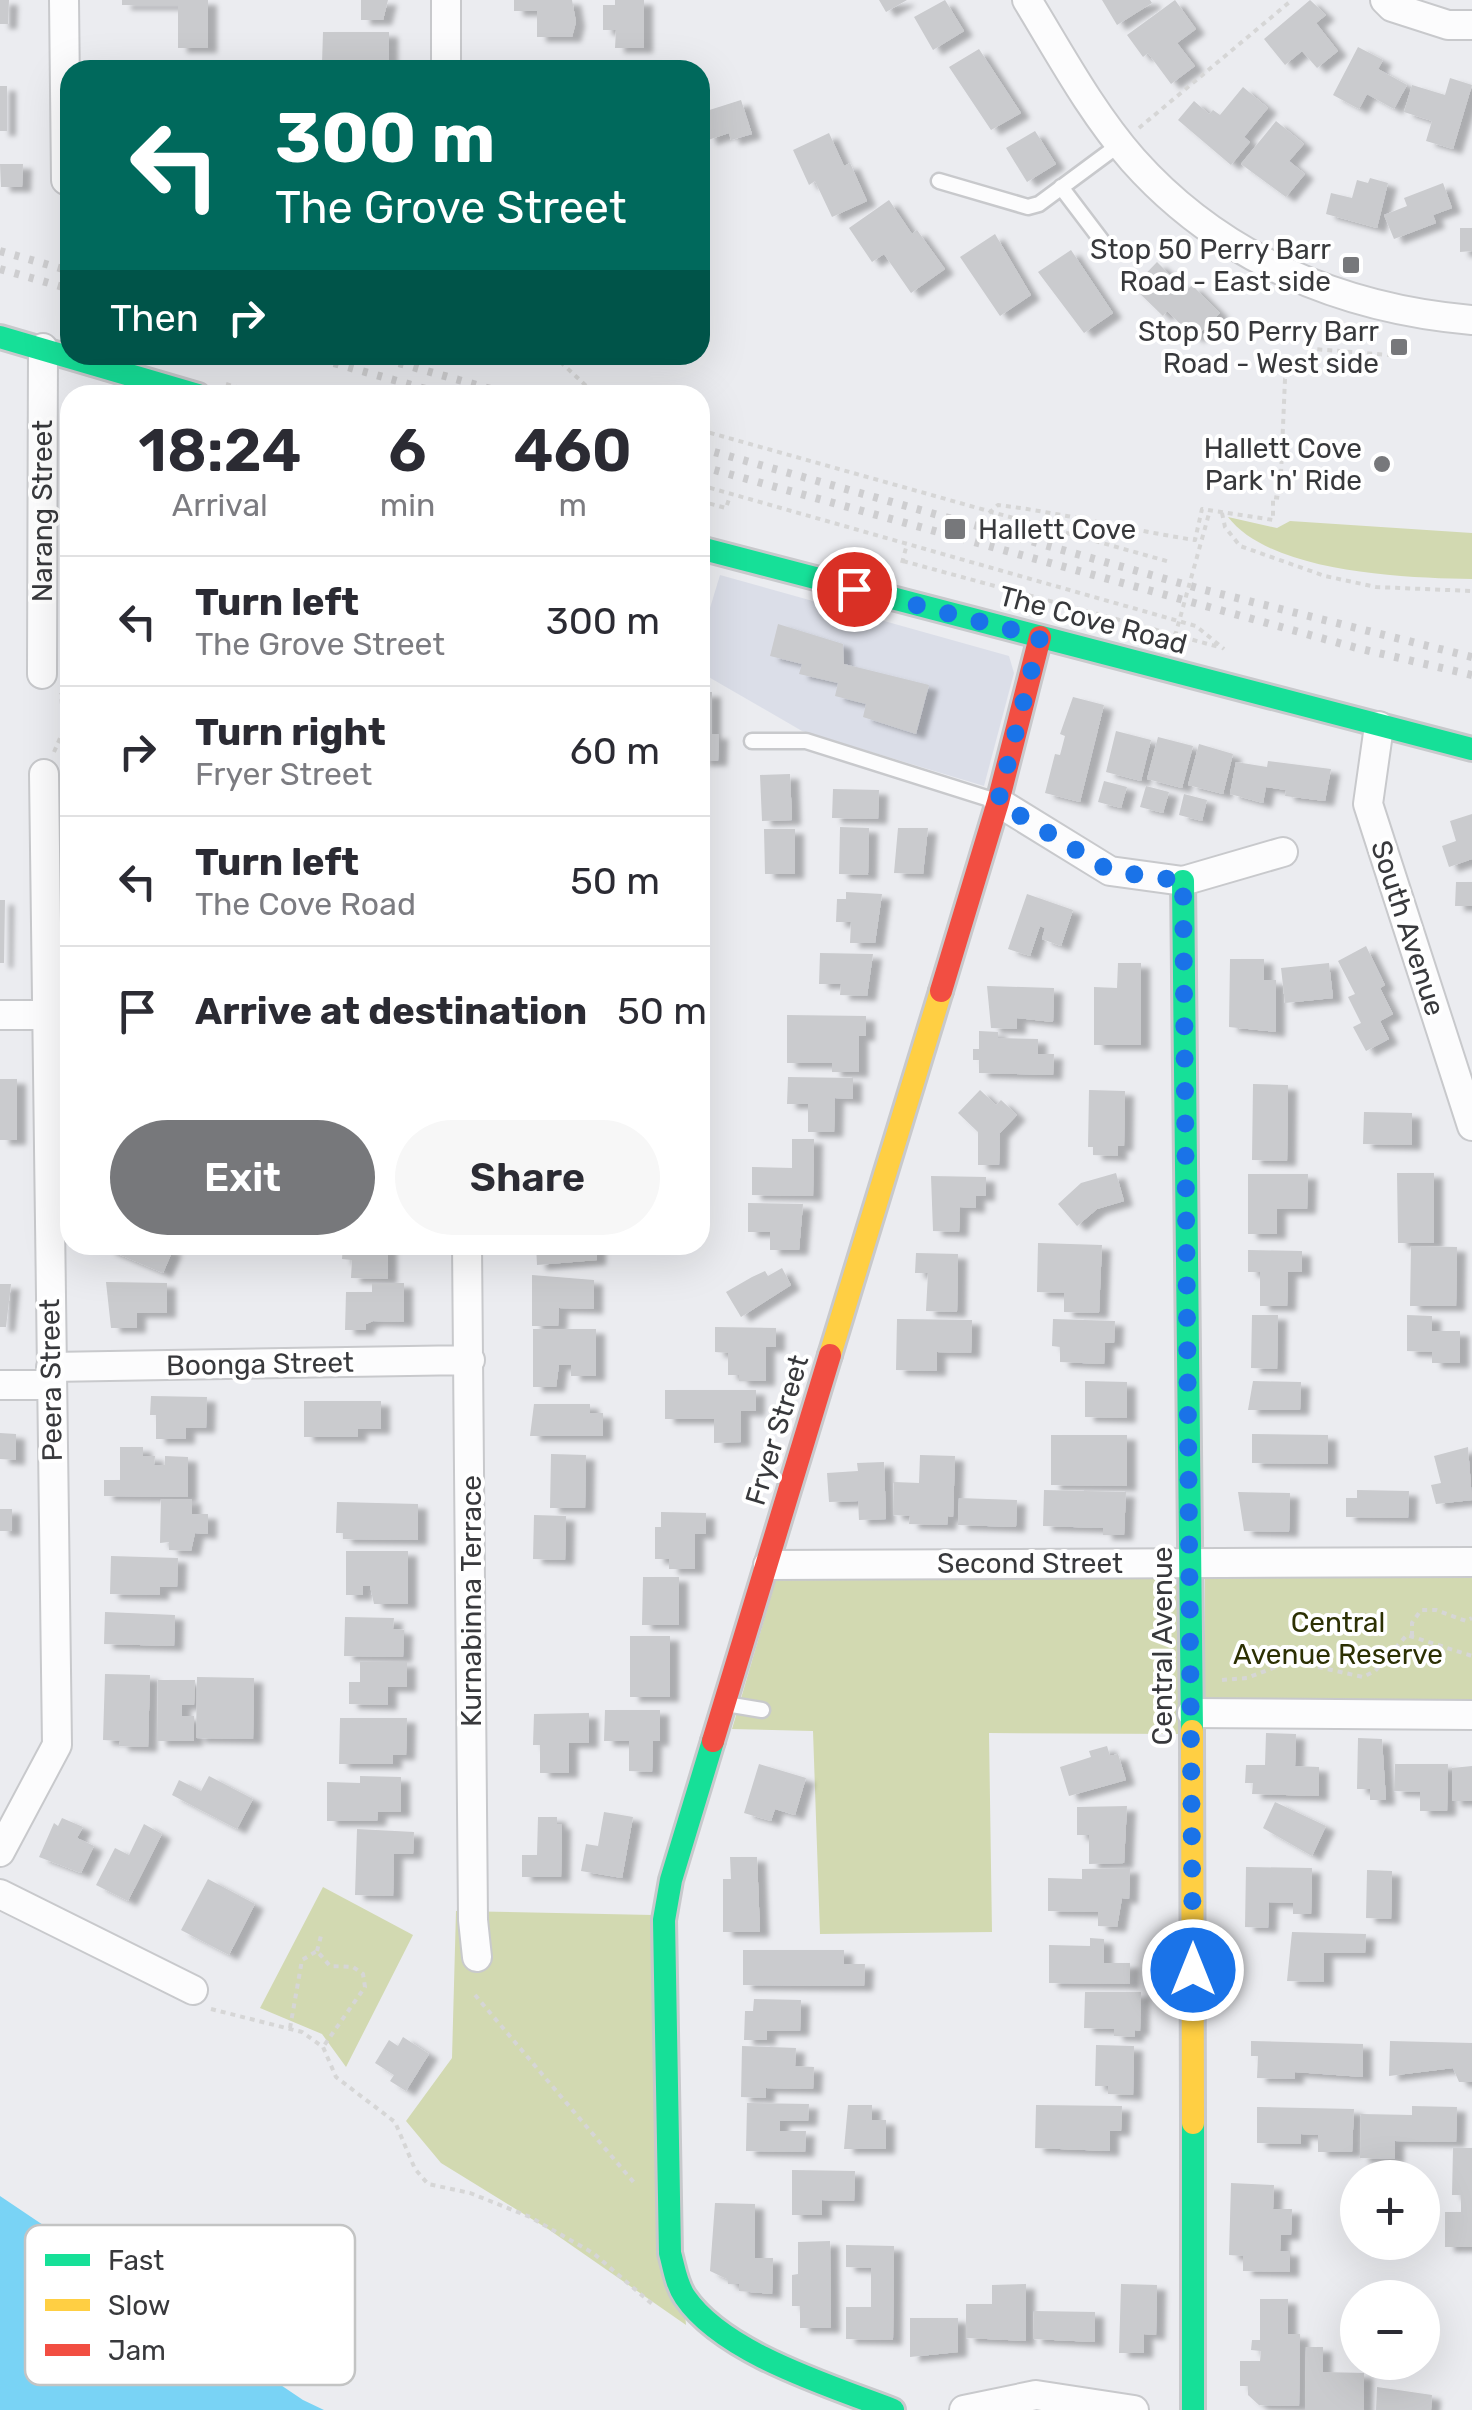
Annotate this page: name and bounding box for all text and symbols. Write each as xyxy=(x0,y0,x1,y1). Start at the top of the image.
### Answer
text: 300 m xyxy=(275,97,495,180)
icon: left xyxy=(110,100,240,230)
text: The Grove Street xyxy=(275,181,627,234)
place label: Stop 50 Perry Barr Road - East side xyxy=(1090,233,1331,298)
marker: Stop 50 Perry Barr Road - East side xyxy=(1340,254,1362,276)
icon: right xyxy=(219,290,274,345)
text: Then xyxy=(110,295,199,341)
place label: Stop 50 Perry Barr Road - West side xyxy=(1138,315,1379,380)
marker: Stop 50 Perry Barr Road - West side xyxy=(1388,336,1410,358)
text: 18:24 xyxy=(138,415,302,486)
text: 6 xyxy=(388,415,427,486)
text: 460 xyxy=(513,415,632,486)
street label: Narang Street xyxy=(26,420,59,602)
place label: Hallett Cove Park 'n' Ride xyxy=(1204,432,1362,497)
marker: Hallett Cove Park 'n' Ride xyxy=(1371,453,1393,475)
text: Arrival xyxy=(172,486,268,524)
text: min xyxy=(380,486,435,524)
text: m xyxy=(558,486,587,524)
place label: Hallett Cove xyxy=(978,513,1136,546)
marker: Hallett Cove xyxy=(942,516,968,542)
pin xyxy=(812,547,897,632)
icon: arrive xyxy=(827,562,882,617)
text: Turn left xyxy=(195,579,359,625)
street label: The Cove Road xyxy=(995,579,1191,661)
icon: left xyxy=(110,594,165,649)
text: 300 m xyxy=(546,598,660,644)
text: The Grove Street xyxy=(195,625,445,663)
text: Turn right xyxy=(195,709,386,755)
icon: right xyxy=(110,724,165,779)
text: 60 m xyxy=(570,728,660,774)
text: Fryer Street xyxy=(195,755,372,793)
street label: South Avenue xyxy=(1364,836,1452,1020)
text: Turn left xyxy=(195,839,359,885)
icon: left xyxy=(110,854,165,909)
text: 50 m xyxy=(570,858,660,904)
text: The Cove Road xyxy=(195,885,416,923)
icon: arrive xyxy=(110,984,165,1039)
text: Arrive at destination xyxy=(195,988,587,1034)
text: 50 m xyxy=(617,988,707,1034)
button: Exit xyxy=(110,1120,375,1235)
button: Share xyxy=(395,1120,660,1235)
street label: Peera Street xyxy=(33,1298,69,1462)
street label: Boonga Street xyxy=(166,1346,354,1382)
street label: Fryer Street xyxy=(739,1351,815,1509)
street label: Kurnabinna Terrace xyxy=(455,1475,488,1727)
street label: Second Street xyxy=(937,1547,1123,1580)
street label: Central Avenue xyxy=(1146,1547,1179,1745)
park label: Central Avenue Reserve xyxy=(1233,1606,1443,1671)
position arrow xyxy=(1141,1918,1245,2022)
map controls xyxy=(1340,2160,1440,2380)
button: + xyxy=(1340,2160,1440,2260)
legend xyxy=(25,2225,355,2385)
text: Fast xyxy=(108,2244,164,2277)
button: − xyxy=(1340,2280,1440,2380)
text: Slow xyxy=(108,2289,170,2322)
text: Jam xyxy=(108,2334,166,2367)

